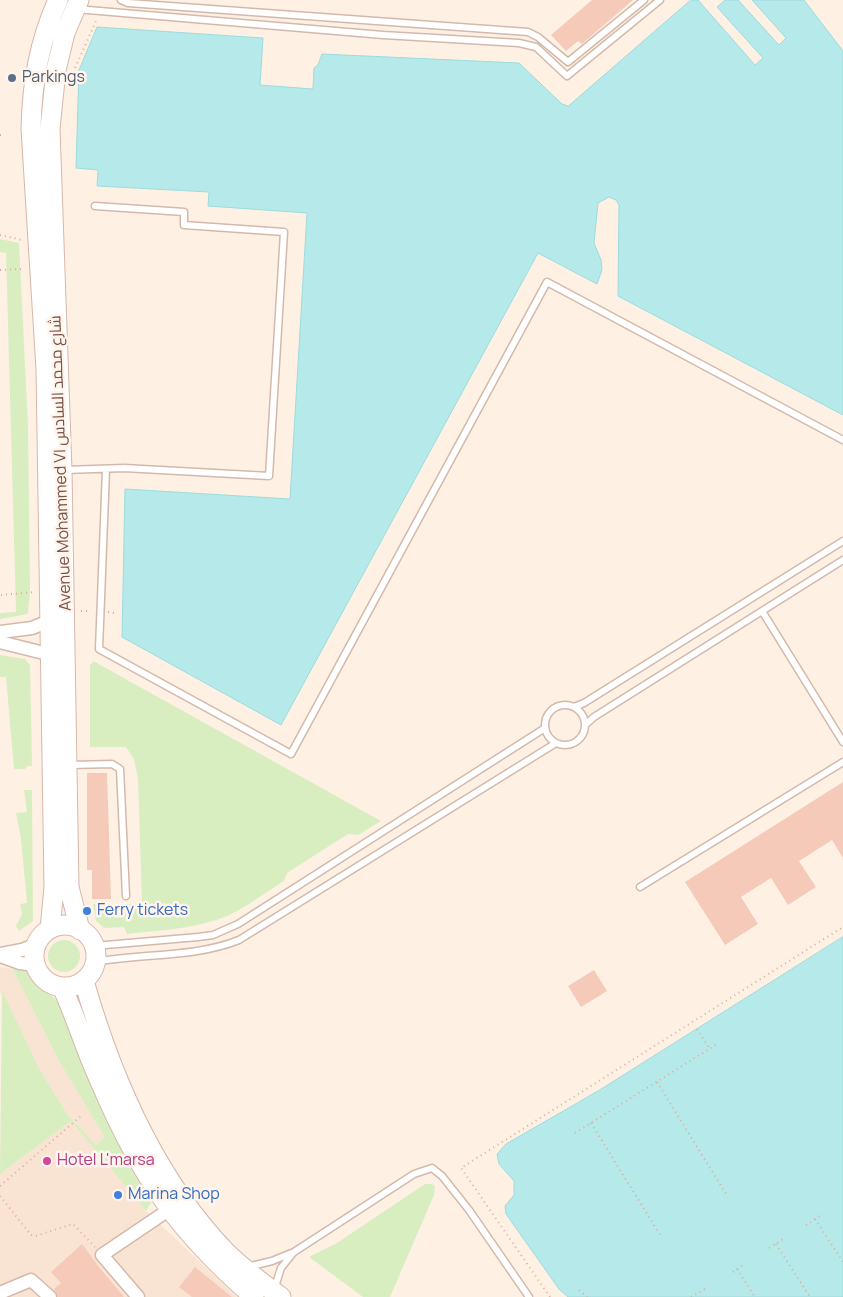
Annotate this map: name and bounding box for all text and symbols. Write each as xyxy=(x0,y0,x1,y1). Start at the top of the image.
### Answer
place label: Parkings xyxy=(22,68,85,88)
marker: Parkings xyxy=(6,72,18,84)
street label: Avenue Mohammed VI شارع محمد السادس xyxy=(46,315,76,611)
place label: Ferry tickets xyxy=(97,901,188,921)
marker: Ferry tickets xyxy=(81,905,93,917)
place label: Hotel L'marsa xyxy=(57,1151,155,1171)
marker: Hotel L'marsa xyxy=(41,1155,53,1167)
place label: Marina Shop xyxy=(128,1185,220,1205)
marker: Marina Shop xyxy=(112,1189,124,1201)

